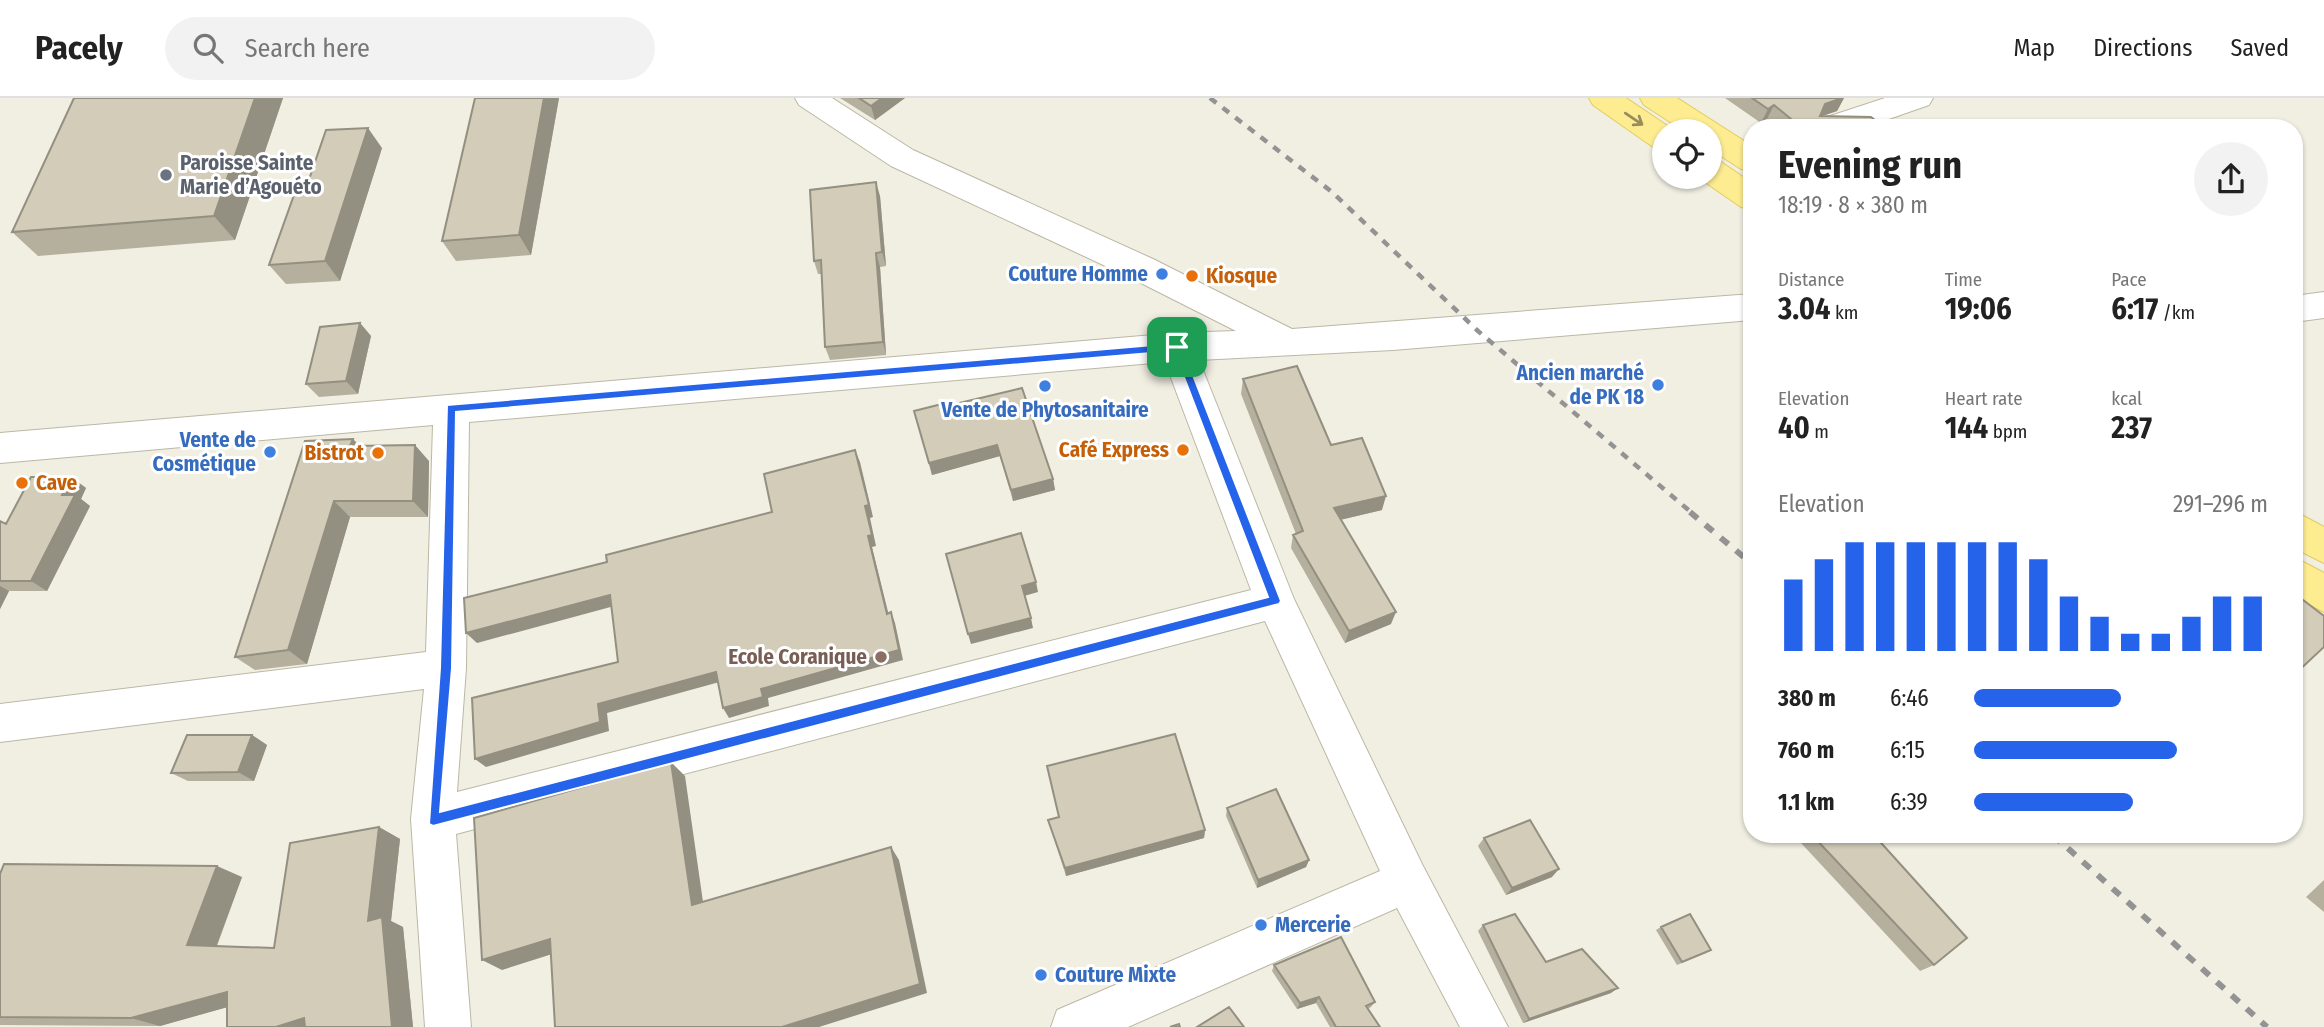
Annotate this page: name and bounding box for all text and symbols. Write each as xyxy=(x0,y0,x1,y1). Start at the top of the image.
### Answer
search box xyxy=(165,17,655,80)
text: Pacely xyxy=(35,28,123,68)
icon: search xyxy=(189,29,227,67)
text: Search here xyxy=(245,33,370,64)
text: Map xyxy=(2014,34,2055,62)
text: Directions xyxy=(2093,34,2192,62)
text: Saved xyxy=(2230,34,2289,62)
one-way arrow xyxy=(1624,111,1643,126)
map controls xyxy=(1652,119,1722,189)
button: locate xyxy=(1652,119,1722,189)
text: Evening run xyxy=(1778,142,1962,188)
button: share xyxy=(2194,142,2268,216)
place label: Paroisse Sainte Marie d’Agouéto xyxy=(180,150,322,200)
marker: Paroisse Sainte Marie d’Agouéto xyxy=(158,167,174,183)
text: 18:19 · 8 × 380 m xyxy=(1778,191,1928,219)
place label: Couture Homme xyxy=(1008,261,1148,287)
place label: Kiosque xyxy=(1206,263,1277,289)
marker: Couture Homme xyxy=(1154,266,1170,282)
marker: Kiosque xyxy=(1184,268,1200,284)
text: Distance xyxy=(1778,268,1845,291)
text: Time xyxy=(1945,268,1982,291)
text: Pace xyxy=(2111,268,2147,291)
text: 3.04 xyxy=(1778,291,1830,327)
text: 19:06 xyxy=(1945,291,2012,327)
text: 6:17 xyxy=(2111,291,2158,327)
text: km xyxy=(1830,301,1858,324)
text: /km xyxy=(2158,301,2195,324)
pin xyxy=(1147,317,1207,377)
icon: arrive xyxy=(1158,328,1196,366)
place label: Ancien marché de PK 18 xyxy=(1516,360,1644,410)
marker: Ancien marché de PK 18 xyxy=(1650,377,1666,393)
marker: Vente de Phytosanitaire xyxy=(1037,378,1053,394)
text: Elevation xyxy=(1778,387,1850,410)
text: Heart rate xyxy=(1945,387,2023,410)
text: kcal xyxy=(2111,387,2142,410)
place label: Vente de Phytosanitaire xyxy=(940,397,1149,423)
text: 40 xyxy=(1778,410,1810,446)
text: 144 xyxy=(1945,410,1988,446)
text: 237 xyxy=(2111,410,2152,446)
text: m xyxy=(1810,420,1829,443)
text: bpm xyxy=(1988,420,2027,443)
place label: Vente de Cosmétique xyxy=(153,427,256,477)
place label: Café Express xyxy=(1059,437,1169,463)
place label: Bistrot xyxy=(305,440,365,466)
marker: Café Express xyxy=(1175,442,1191,458)
marker: Vente de Cosmétique xyxy=(262,444,278,460)
marker: Bistrot xyxy=(370,445,386,461)
place label: Cave xyxy=(36,470,78,496)
marker: Cave xyxy=(14,475,30,491)
text: Elevation xyxy=(1778,490,1865,518)
text: 291–296 m xyxy=(2173,490,2268,518)
place label: Ecole Coranique xyxy=(728,644,867,670)
marker: Ecole Coranique xyxy=(873,649,889,665)
text: 380 m xyxy=(1778,684,1836,712)
text: 6:46 xyxy=(1890,684,1929,712)
text: 760 m xyxy=(1778,736,1834,764)
text: 6:15 xyxy=(1890,736,1925,764)
text: 1.1 km xyxy=(1778,788,1834,816)
text: 6:39 xyxy=(1890,788,1928,816)
place label: Mercerie xyxy=(1275,912,1351,938)
marker: Mercerie xyxy=(1253,917,1269,933)
place label: Couture Mixte xyxy=(1055,962,1177,988)
marker: Couture Mixte xyxy=(1033,967,1049,983)

